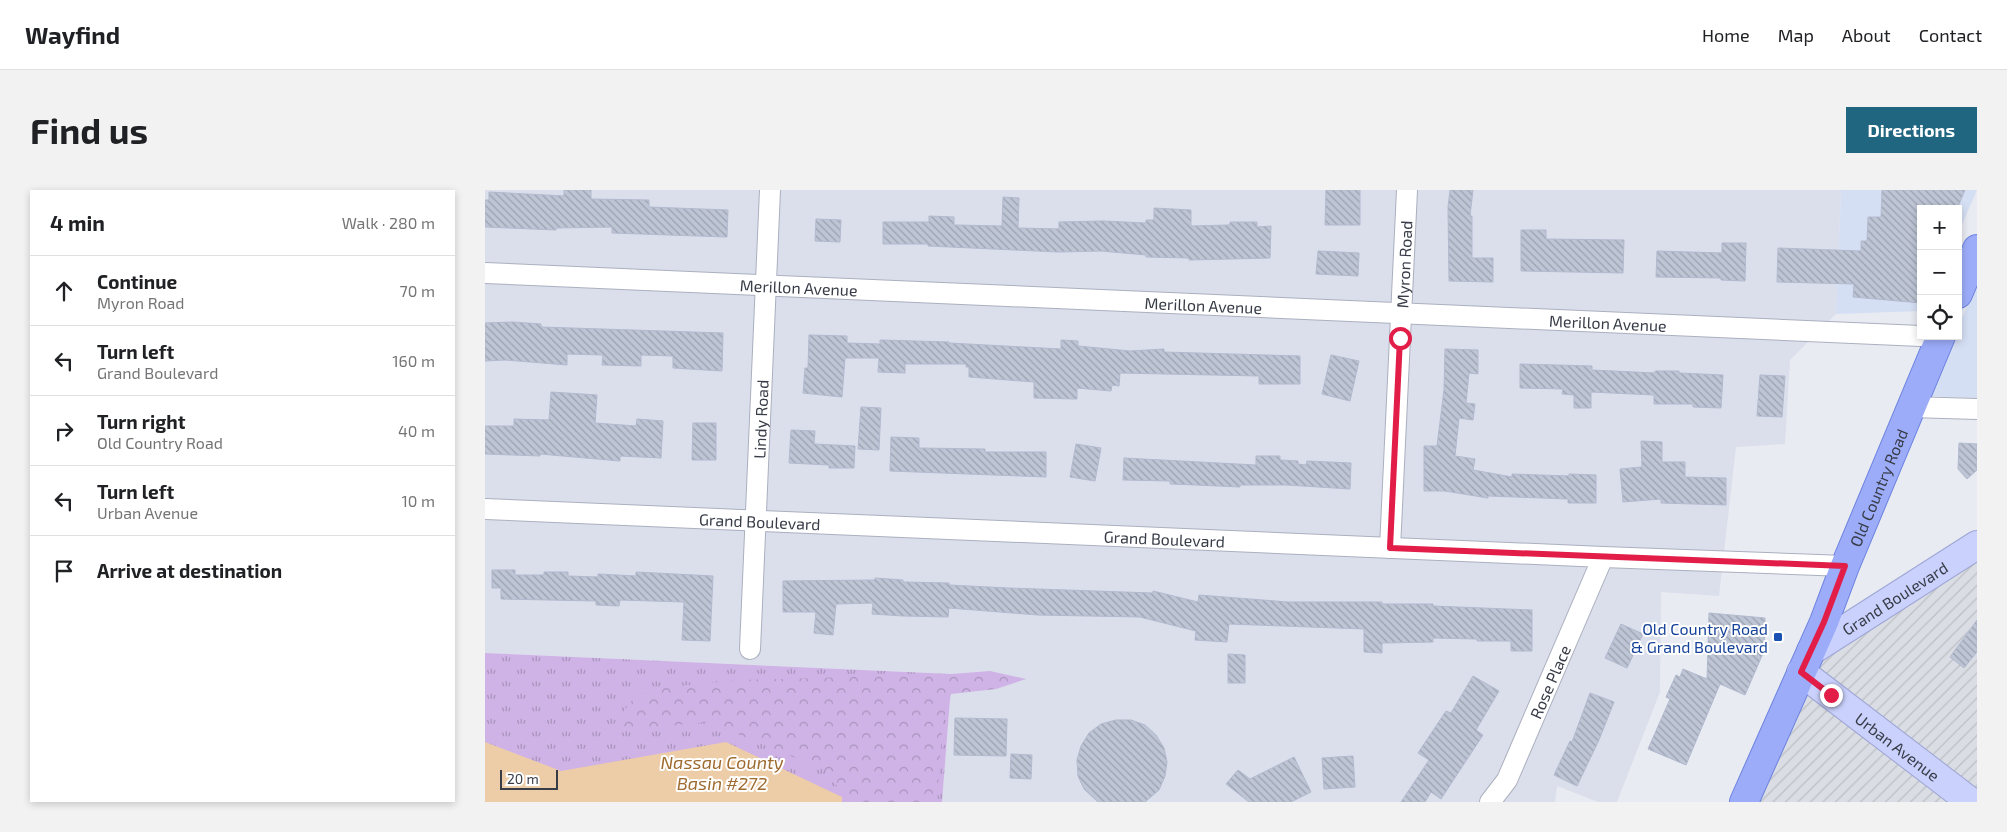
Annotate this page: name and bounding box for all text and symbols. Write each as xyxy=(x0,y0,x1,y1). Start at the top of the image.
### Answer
text: Wayfind xyxy=(25,20,120,49)
text: Home xyxy=(1702,24,1750,46)
text: Map xyxy=(1778,24,1814,46)
text: About xyxy=(1842,24,1891,46)
text: Contact xyxy=(1919,24,1982,46)
button: Directions xyxy=(1846,107,1977,153)
text: Find us xyxy=(30,109,148,151)
map controls xyxy=(1917,205,1962,340)
button: + xyxy=(1917,205,1962,250)
text: 4 min xyxy=(50,210,105,235)
text: Walk · 280 m xyxy=(342,213,435,232)
street label: Myron Road xyxy=(1392,220,1415,309)
button: − xyxy=(1917,250,1962,295)
text: Continue xyxy=(97,270,177,293)
street label: Merillon Avenue xyxy=(739,275,858,299)
icon: ahead xyxy=(50,277,78,305)
text: 70 m xyxy=(400,281,435,300)
street label: Merillon Avenue xyxy=(1144,292,1263,317)
text: Myron Road xyxy=(97,293,185,312)
button: locate xyxy=(1917,295,1962,340)
street label: Merillon Avenue xyxy=(1549,310,1667,334)
route start xyxy=(1389,327,1412,350)
text: Turn left xyxy=(97,340,174,363)
icon: left xyxy=(50,347,78,375)
text: 160 m xyxy=(392,351,435,370)
text: Grand Boulevard xyxy=(97,363,218,382)
street label: Lindy Road xyxy=(749,379,771,459)
text: Turn right xyxy=(97,410,185,433)
icon: right xyxy=(50,417,78,445)
text: 40 m xyxy=(398,421,435,440)
street label: Old Country Road xyxy=(1845,426,1911,549)
text: Old Country Road xyxy=(97,433,223,452)
text: Turn left xyxy=(97,480,174,503)
icon: left xyxy=(50,487,78,515)
text: 10 m xyxy=(401,491,435,510)
text: Urban Avenue xyxy=(97,503,198,522)
street label: Grand Boulevard xyxy=(699,509,821,533)
street label: Grand Boulevard xyxy=(1103,526,1225,550)
icon: arrive xyxy=(50,557,78,585)
street label: Grand Boulevard xyxy=(1838,557,1951,638)
text: Arrive at destination xyxy=(97,559,282,582)
place label: Old Country Road & Grand Boulevard xyxy=(1631,619,1768,656)
marker: Old Country Road & Grand Boulevard xyxy=(1772,631,1784,643)
street label: Rose Place xyxy=(1525,642,1574,721)
route end xyxy=(1820,684,1843,707)
street label: Urban Avenue xyxy=(1852,708,1944,784)
water label: Nassau County Basin #272 xyxy=(660,751,784,794)
scale bar xyxy=(500,767,557,790)
text: 20 m xyxy=(507,770,539,787)

